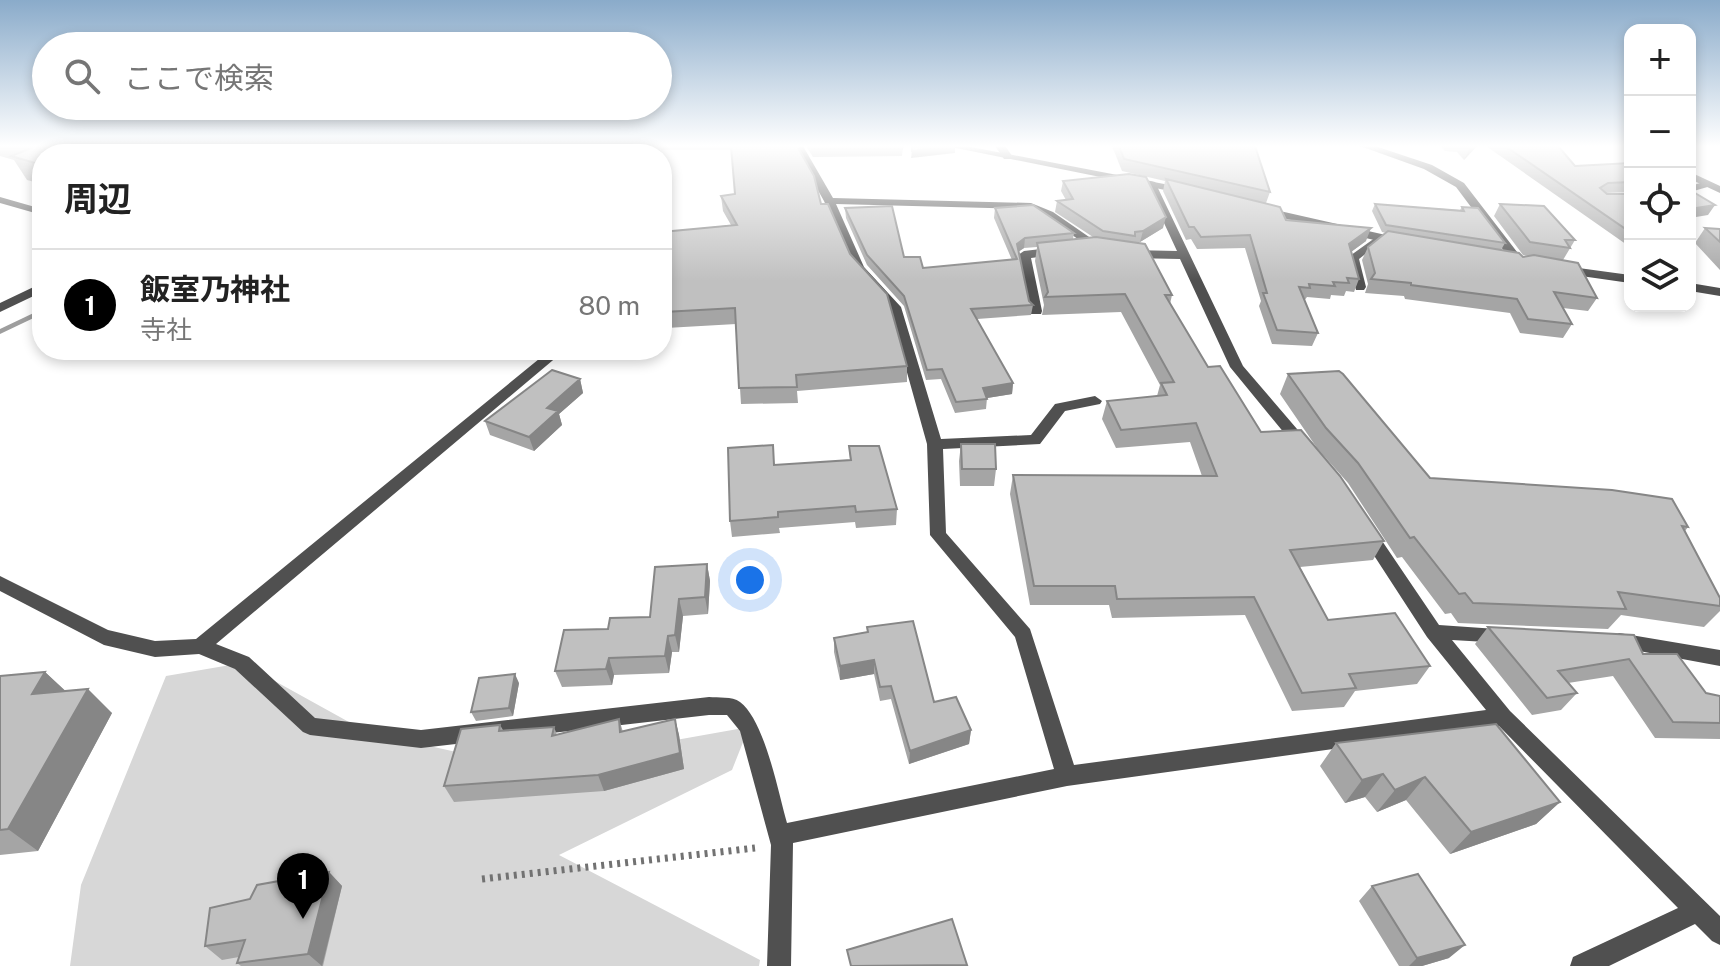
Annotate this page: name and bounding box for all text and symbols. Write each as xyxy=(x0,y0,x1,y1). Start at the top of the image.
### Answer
map controls xyxy=(1624,24,1696,312)
button: + xyxy=(1624,24,1696,96)
search box xyxy=(32,32,672,120)
icon: search xyxy=(60,54,104,98)
text: ここで検索 xyxy=(124,60,274,96)
button: − xyxy=(1624,96,1696,168)
button: locate xyxy=(1624,168,1696,240)
text: 周辺 xyxy=(64,179,132,219)
button: layers xyxy=(1624,240,1696,312)
text: 飯室乃神社 xyxy=(140,271,290,307)
text: 1 xyxy=(84,290,96,321)
text: 80 m xyxy=(579,290,640,321)
text: 寺社 xyxy=(140,314,192,345)
your location xyxy=(730,560,770,600)
pin: 1 xyxy=(277,853,329,919)

